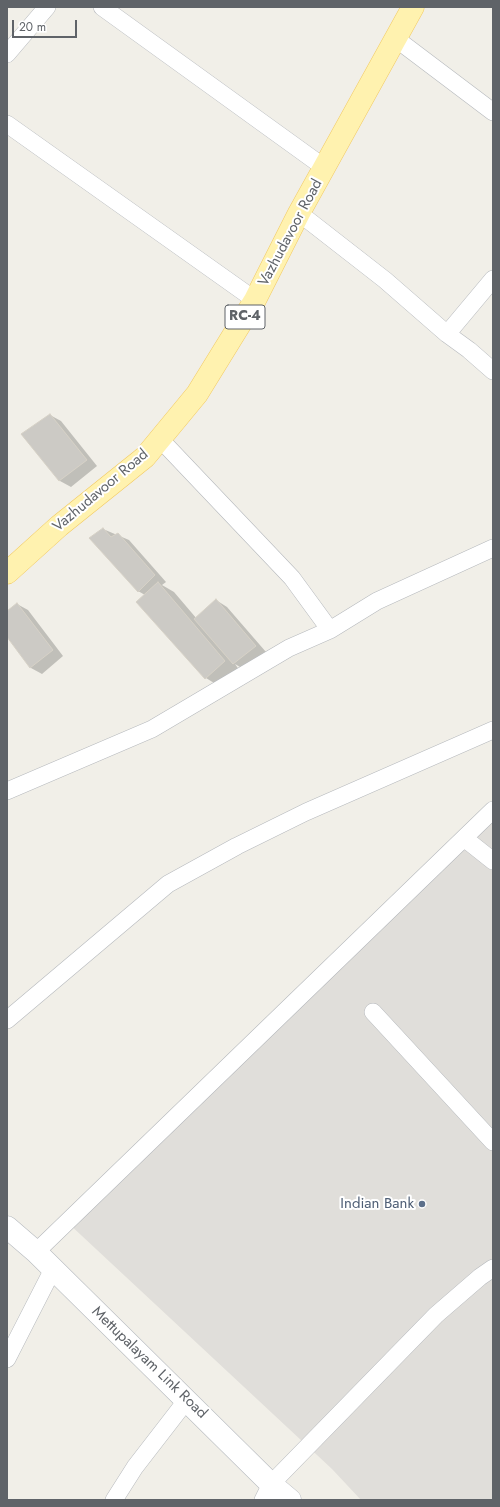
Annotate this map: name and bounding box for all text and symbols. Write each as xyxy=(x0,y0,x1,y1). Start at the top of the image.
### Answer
scale bar xyxy=(14,12,79,38)
text: 20 m xyxy=(19,18,46,36)
street label: Vazhudavoor Road xyxy=(255,176,327,290)
road number: RC-4 xyxy=(225,305,265,329)
street label: Vazhudavoor Road xyxy=(50,446,152,536)
place label: Indian Bank xyxy=(340,1195,414,1213)
marker: Indian Bank xyxy=(417,1199,427,1209)
street label: Mettupalayam Link Road xyxy=(88,1303,210,1423)

